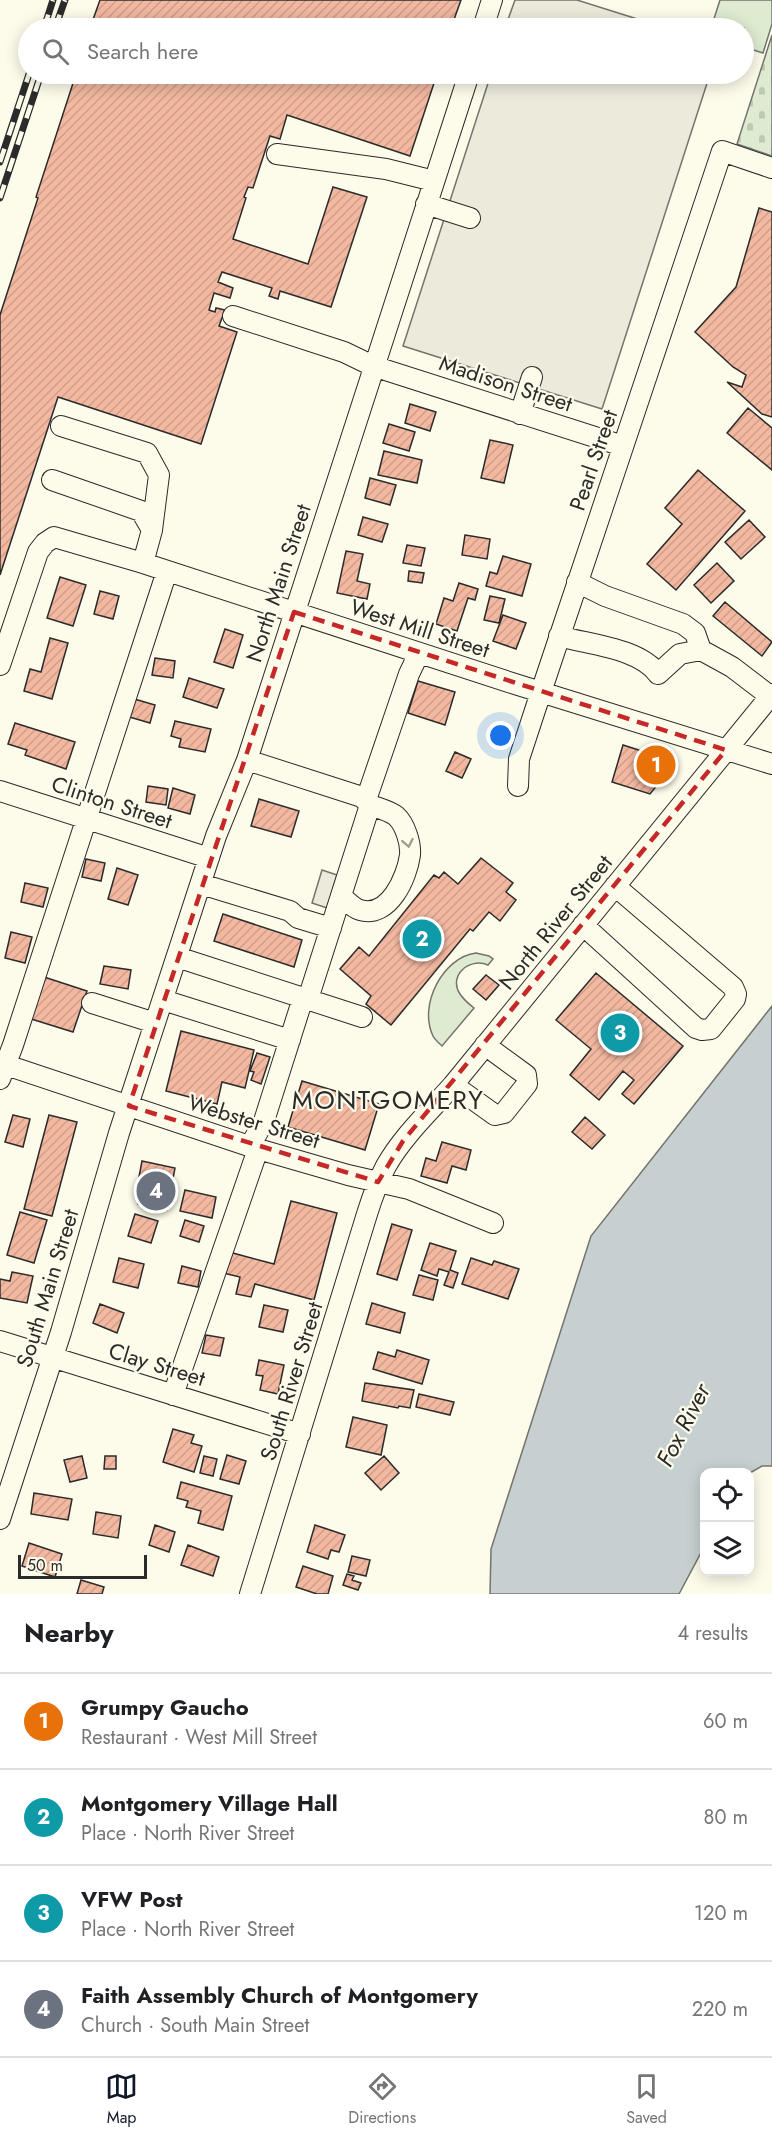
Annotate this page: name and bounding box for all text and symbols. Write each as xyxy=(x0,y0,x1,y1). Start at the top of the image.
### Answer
search box xyxy=(18,18,754,84)
icon: search xyxy=(39,35,72,68)
text: Search here xyxy=(87,35,198,67)
street label: Madison Street xyxy=(435,346,577,420)
street label: Pearl Street xyxy=(561,404,625,515)
street label: North Main Street xyxy=(237,499,319,666)
street label: West Mill Street xyxy=(346,590,495,666)
your location xyxy=(486,721,515,750)
pin: 1 xyxy=(636,742,676,788)
street label: Clinton Street xyxy=(47,767,177,837)
one-way arrow xyxy=(401,838,414,848)
street label: North River Street xyxy=(491,847,620,996)
pin: 2 xyxy=(402,916,442,962)
pin: 3 xyxy=(600,1010,640,1056)
district label: MONTGOMERY xyxy=(292,1081,484,1119)
street label: Webster Street xyxy=(184,1086,324,1156)
pin: 4 xyxy=(136,1168,176,1214)
street label: South Main Street xyxy=(8,1204,86,1371)
street label: South River Street xyxy=(252,1297,331,1464)
street label: Clay Street xyxy=(105,1334,210,1394)
water label: Fox River xyxy=(647,1376,720,1473)
map controls xyxy=(700,1468,754,1576)
button: locate xyxy=(700,1468,754,1522)
button: layers xyxy=(700,1522,754,1576)
scale bar xyxy=(18,1552,147,1580)
text: 50 m xyxy=(27,1554,63,1577)
text: Nearby xyxy=(24,1614,113,1652)
text: 4 results xyxy=(677,1619,748,1648)
text: Grumpy Gaucho xyxy=(81,1691,249,1723)
text: 1 xyxy=(38,1707,49,1736)
text: 60 m xyxy=(703,1707,748,1736)
text: Restaurant · West Mill Street xyxy=(81,1723,317,1752)
text: Montgomery Village Hall xyxy=(81,1787,338,1819)
text: 2 xyxy=(37,1803,50,1832)
text: 80 m xyxy=(703,1803,748,1832)
text: Place · North River Street xyxy=(81,1819,294,1848)
text: VFW Post xyxy=(81,1883,182,1915)
text: 3 xyxy=(37,1899,50,1928)
text: 120 m xyxy=(694,1899,748,1928)
text: Place · North River Street xyxy=(81,1915,294,1944)
text: Faith Assembly Church of Montgomery xyxy=(81,1979,478,2011)
text: 4 xyxy=(37,1995,50,2024)
text: 220 m xyxy=(692,1995,748,2024)
text: Church · South Main Street xyxy=(81,2011,309,2040)
tab: Map xyxy=(105,2070,138,2129)
tab: Directions xyxy=(348,2070,416,2129)
tab: Saved xyxy=(626,2070,667,2129)

